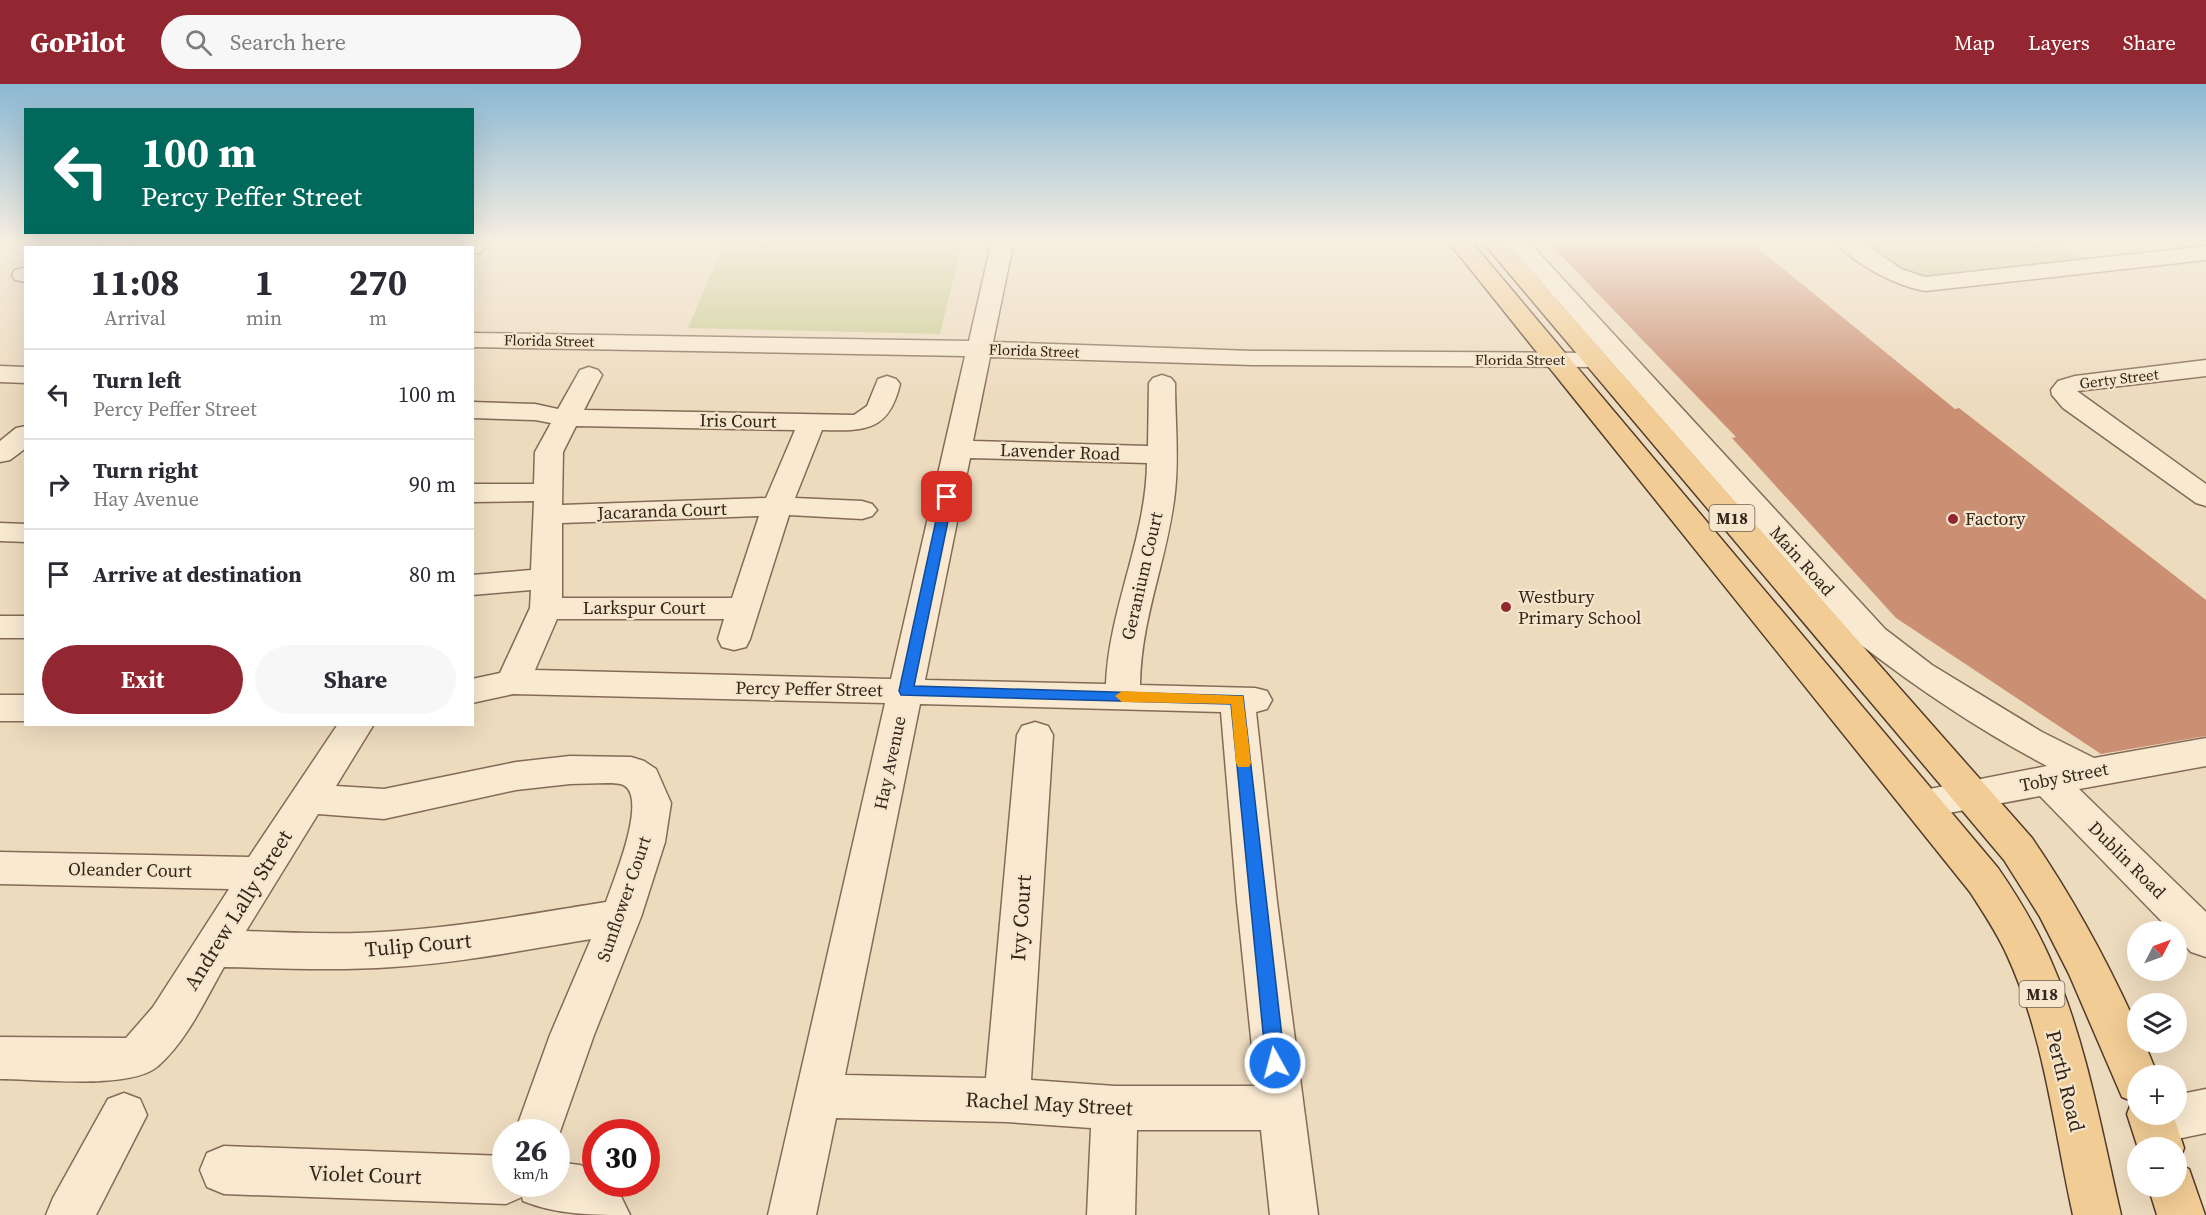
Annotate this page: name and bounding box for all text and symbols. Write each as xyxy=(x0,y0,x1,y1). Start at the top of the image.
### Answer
search box xyxy=(161,15,581,69)
text: GoPilot xyxy=(30,23,125,61)
icon: search xyxy=(182,26,215,59)
text: Search here xyxy=(230,27,346,57)
text: Map xyxy=(1954,28,1995,57)
text: Layers xyxy=(2028,28,2090,57)
text: Share xyxy=(2123,28,2176,57)
text: 100 m xyxy=(141,123,256,181)
icon: left xyxy=(42,132,120,210)
text: Percy Peffer Street xyxy=(141,178,362,215)
text: 11:08 xyxy=(91,258,179,307)
text: 1 xyxy=(254,258,274,307)
text: 270 xyxy=(349,258,407,307)
text: Arrival xyxy=(104,304,166,332)
text: min xyxy=(246,304,282,332)
text: m xyxy=(369,304,387,332)
street label: Florida Street xyxy=(504,329,595,352)
street label: Florida Street xyxy=(988,338,1080,363)
street label: Florida Street xyxy=(1475,349,1565,370)
street label: Gerty Street xyxy=(2078,363,2160,394)
text: Turn left xyxy=(93,365,181,395)
icon: left xyxy=(42,378,75,411)
text: 100 m xyxy=(398,379,456,409)
text: Percy Peffer Street xyxy=(93,395,257,423)
street label: Iris Court xyxy=(699,407,777,434)
street label: Lavender Road xyxy=(999,437,1121,466)
text: Turn right xyxy=(93,455,198,485)
icon: right xyxy=(42,468,75,501)
text: 90 m xyxy=(409,469,456,499)
pin xyxy=(921,471,972,522)
icon: arrive xyxy=(930,480,963,513)
text: Hay Avenue xyxy=(93,485,199,513)
street label: Jacaranda Court xyxy=(596,496,727,525)
road number: M18 xyxy=(1710,505,1754,531)
place label: Factory xyxy=(1965,506,2026,531)
street label: Geranium Court xyxy=(1115,509,1168,642)
marker: Factory xyxy=(1946,512,1960,526)
street label: Main Road xyxy=(1764,520,1841,601)
icon: arrive xyxy=(42,558,75,591)
text: Arrive at destination xyxy=(93,559,302,589)
text: 80 m xyxy=(409,559,456,589)
place label: Westbury Primary School xyxy=(1518,584,1641,630)
street label: Larkspur Court xyxy=(583,595,705,620)
marker: Westbury Primary School xyxy=(1499,600,1513,614)
button: Exit xyxy=(42,645,243,714)
button: Share xyxy=(255,645,456,714)
street label: Percy Peffer Street xyxy=(735,675,883,702)
street label: Hay Avenue xyxy=(867,714,912,812)
street label: Toby Street xyxy=(2018,756,2110,797)
street label: Dublin Road xyxy=(2083,815,2172,904)
street label: Andrew Lally Street xyxy=(176,824,299,995)
street label: Sunflower Court xyxy=(590,833,657,965)
street label: Oleander Court xyxy=(68,856,192,883)
street label: Ivy Court xyxy=(1003,874,1038,962)
north arrow xyxy=(2127,921,2187,981)
map controls xyxy=(2127,921,2187,1197)
street label: Tulip Court xyxy=(363,925,473,964)
road number: M18 xyxy=(2020,981,2064,1007)
button: layers xyxy=(2127,993,2187,1053)
street label: Perth Road xyxy=(2039,1027,2092,1135)
position arrow xyxy=(1243,1031,1307,1095)
button: + xyxy=(2127,1065,2187,1125)
street label: Rachel May Street xyxy=(965,1085,1134,1122)
speed limit sign: 30 xyxy=(582,1119,660,1197)
text: 26 xyxy=(515,1130,547,1171)
button: − xyxy=(2127,1137,2187,1197)
street label: Violet Court xyxy=(308,1158,422,1191)
text: km/h xyxy=(513,1163,549,1184)

